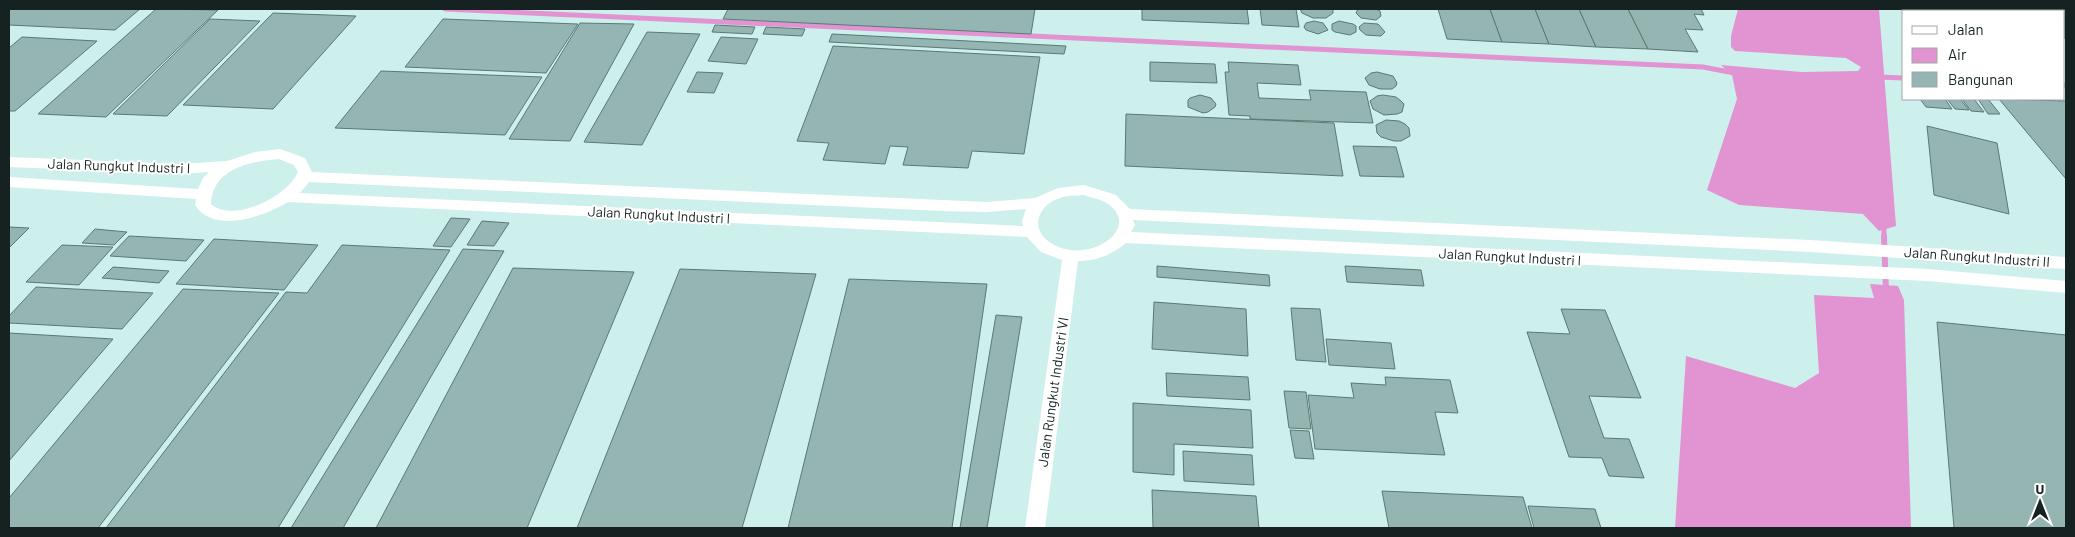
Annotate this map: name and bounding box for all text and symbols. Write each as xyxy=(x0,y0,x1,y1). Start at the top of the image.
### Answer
legend xyxy=(1902,10,2065,100)
text: Jalan xyxy=(1948,20,1984,38)
text: Air xyxy=(1948,45,1967,63)
text: Bangunan xyxy=(1948,70,2013,88)
street label: Jalan Rungkut Industri I xyxy=(47,155,191,176)
street label: Jalan Rungkut Industri I xyxy=(587,202,731,227)
street label: Jalan Rungkut Industri II xyxy=(1904,243,2051,270)
street label: Jalan Rungkut Industri I xyxy=(1438,244,1582,269)
street label: Jalan Rungkut Industri VI xyxy=(1034,316,1071,468)
north arrow xyxy=(2015,477,2065,527)
text: U xyxy=(2036,480,2045,497)

